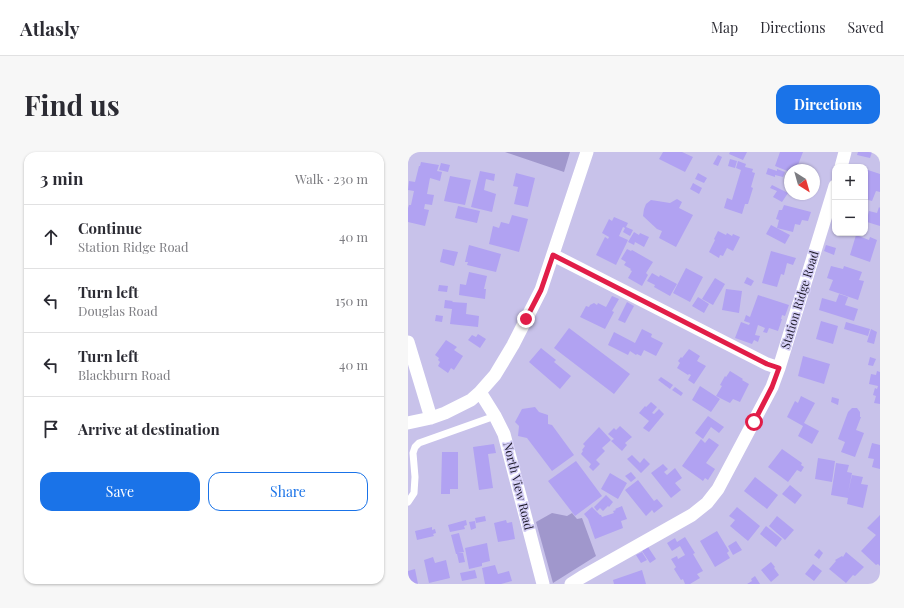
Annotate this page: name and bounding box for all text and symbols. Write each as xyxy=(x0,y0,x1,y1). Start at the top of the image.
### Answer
text: Atlasly xyxy=(20,15,80,41)
text: Map xyxy=(711,18,738,37)
text: Directions xyxy=(760,18,826,37)
text: Saved xyxy=(848,18,884,37)
button: Directions xyxy=(776,85,880,124)
text: Find us xyxy=(24,86,120,123)
north arrow xyxy=(784,164,820,200)
map controls xyxy=(832,164,868,236)
button: + xyxy=(832,164,868,200)
text: 3 min xyxy=(40,167,83,189)
text: Walk · 230 m xyxy=(295,170,368,187)
button: − xyxy=(832,200,868,236)
text: Continue xyxy=(78,218,142,238)
icon: ahead xyxy=(40,226,62,248)
text: 40 m xyxy=(339,228,368,245)
text: Station Ridge Road xyxy=(78,238,189,255)
street label: Station Ridge Road xyxy=(776,249,822,351)
text: Turn left xyxy=(78,282,139,302)
icon: left xyxy=(40,290,62,312)
text: 150 m xyxy=(335,292,368,309)
text: Douglas Road xyxy=(78,302,158,319)
route end xyxy=(517,310,535,328)
text: Turn left xyxy=(78,346,139,366)
icon: left xyxy=(40,354,62,376)
text: 40 m xyxy=(339,356,368,373)
text: Blackburn Road xyxy=(78,366,170,383)
route start xyxy=(745,413,763,431)
icon: arrive xyxy=(40,418,62,440)
text: Arrive at destination xyxy=(78,419,220,439)
street label: North View Road xyxy=(500,440,538,531)
button: Save xyxy=(40,472,200,511)
button: Share xyxy=(208,472,368,511)

